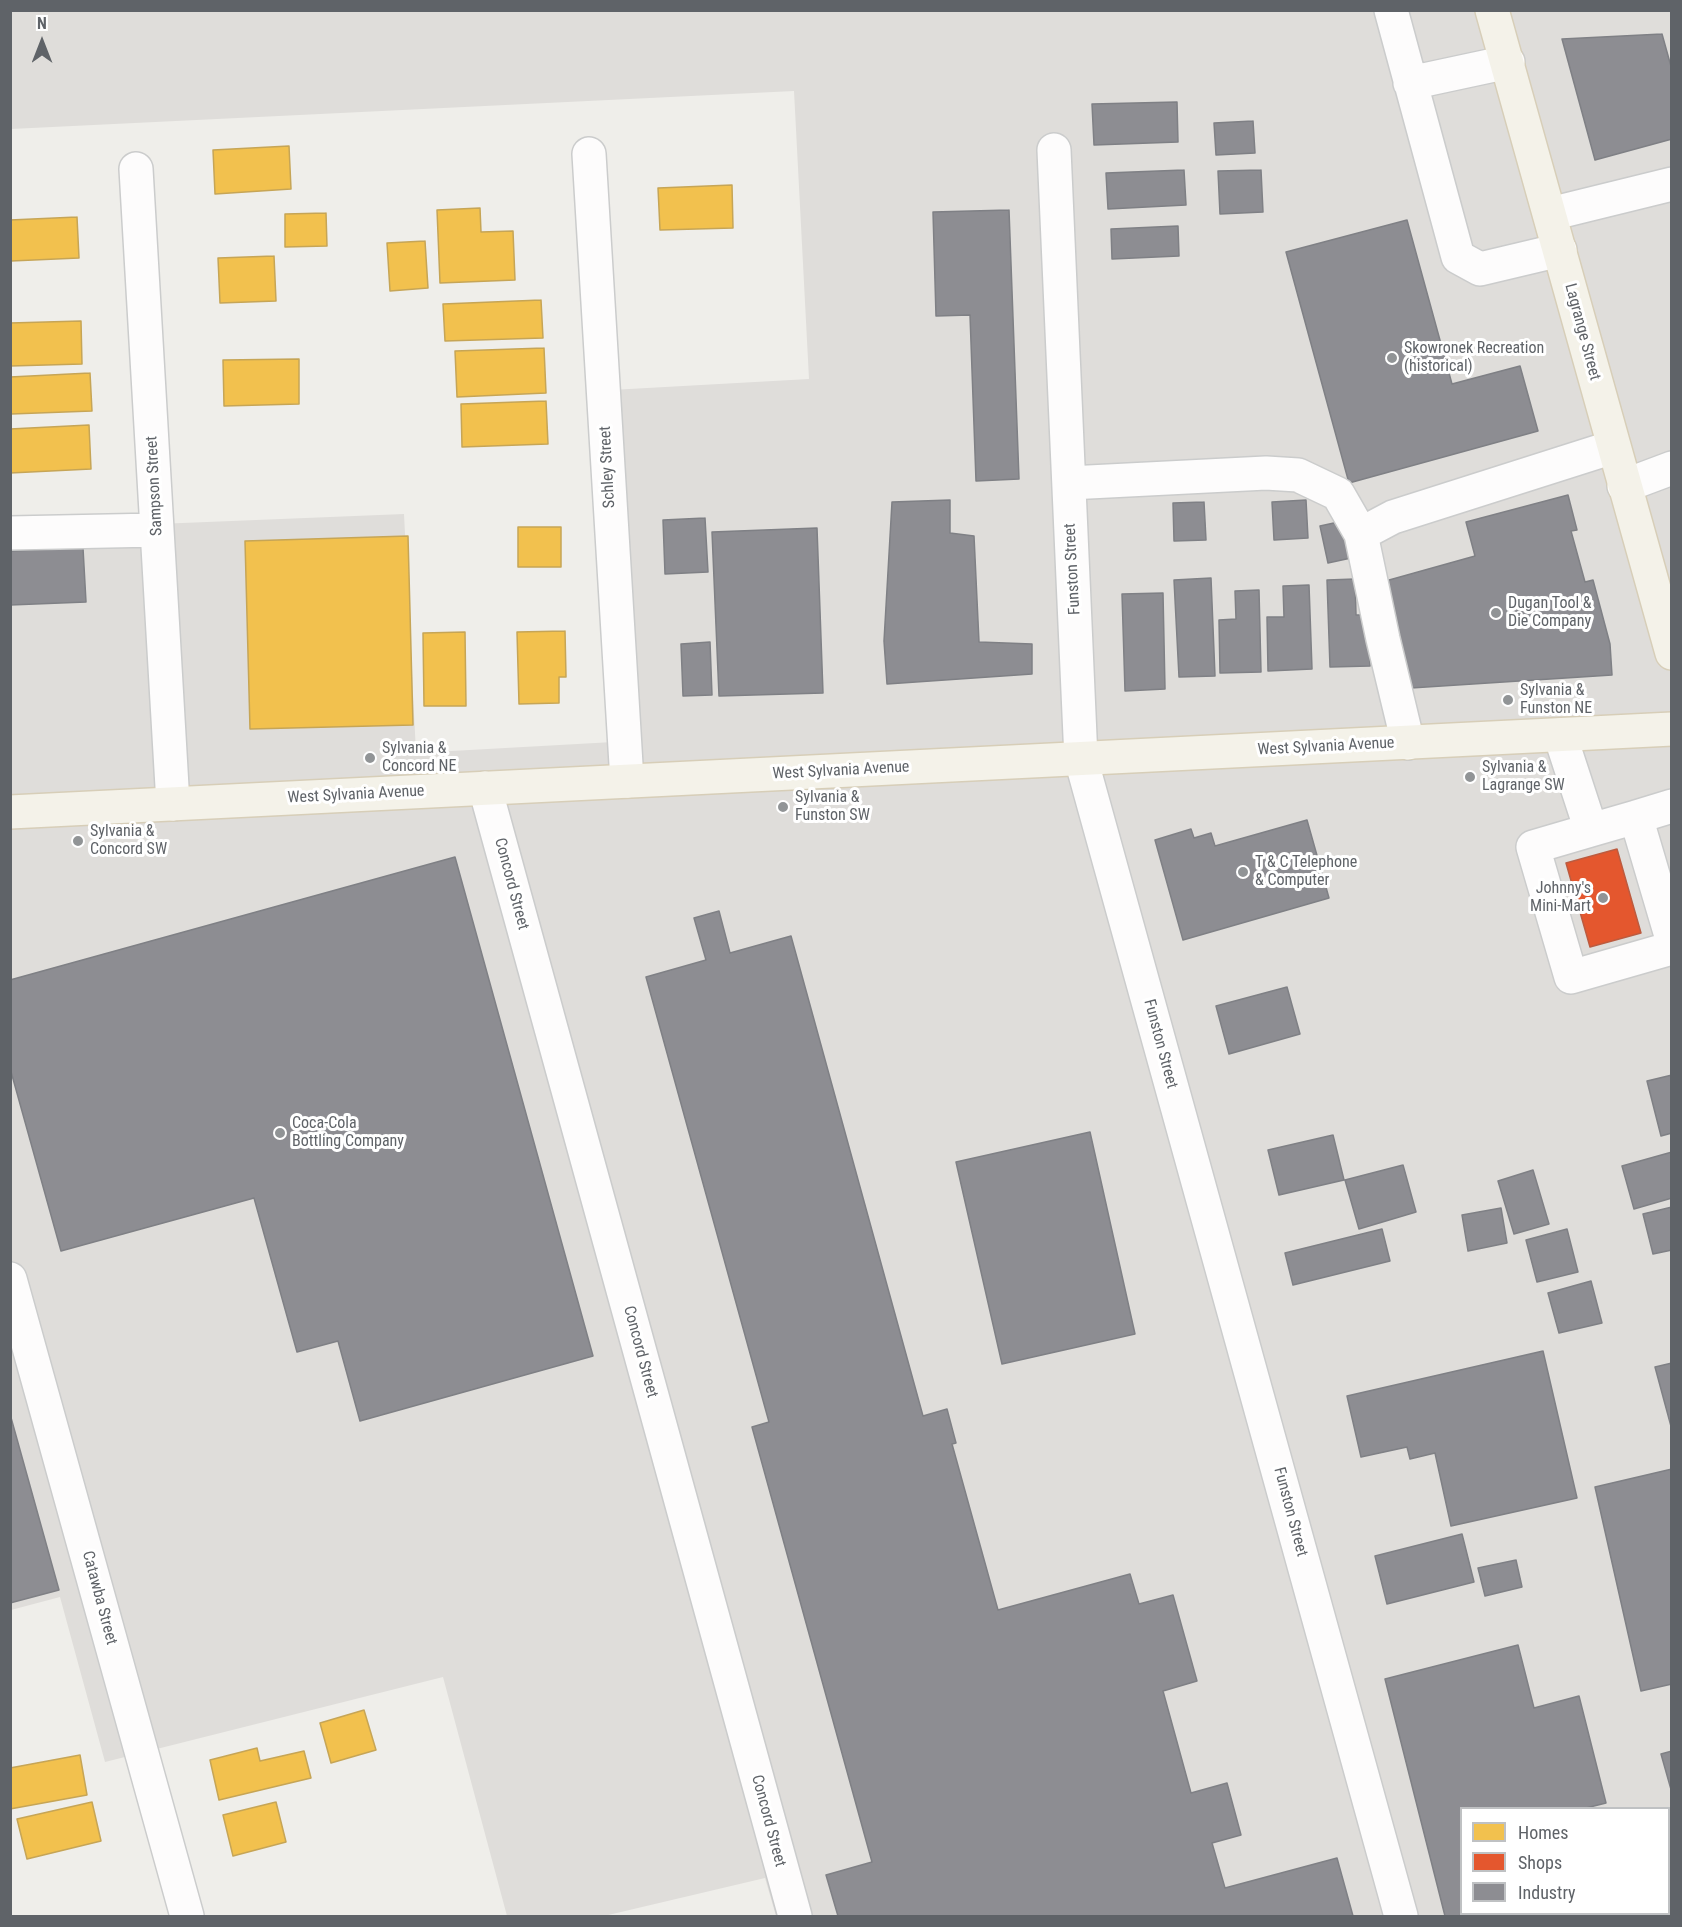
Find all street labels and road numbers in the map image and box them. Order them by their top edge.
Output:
street label: Lagrange Street [1560,281,1604,383]
street label: Schley Street [596,425,620,509]
street label: Sampson Street [143,435,167,537]
street label: Funston Street [1061,523,1085,615]
street label: West Sylvania Avenue [1257,734,1395,760]
street label: West Sylvania Avenue [772,758,910,784]
street label: West Sylvania Avenue [287,782,425,808]
street label: Concord Street [490,836,532,932]
street label: Funston Street [1139,997,1181,1091]
street label: Concord Street [619,1304,661,1400]
street label: Funston Street [1269,1465,1311,1559]
street label: Catawba Street [77,1549,121,1647]
street label: Concord Street [747,1773,789,1869]

